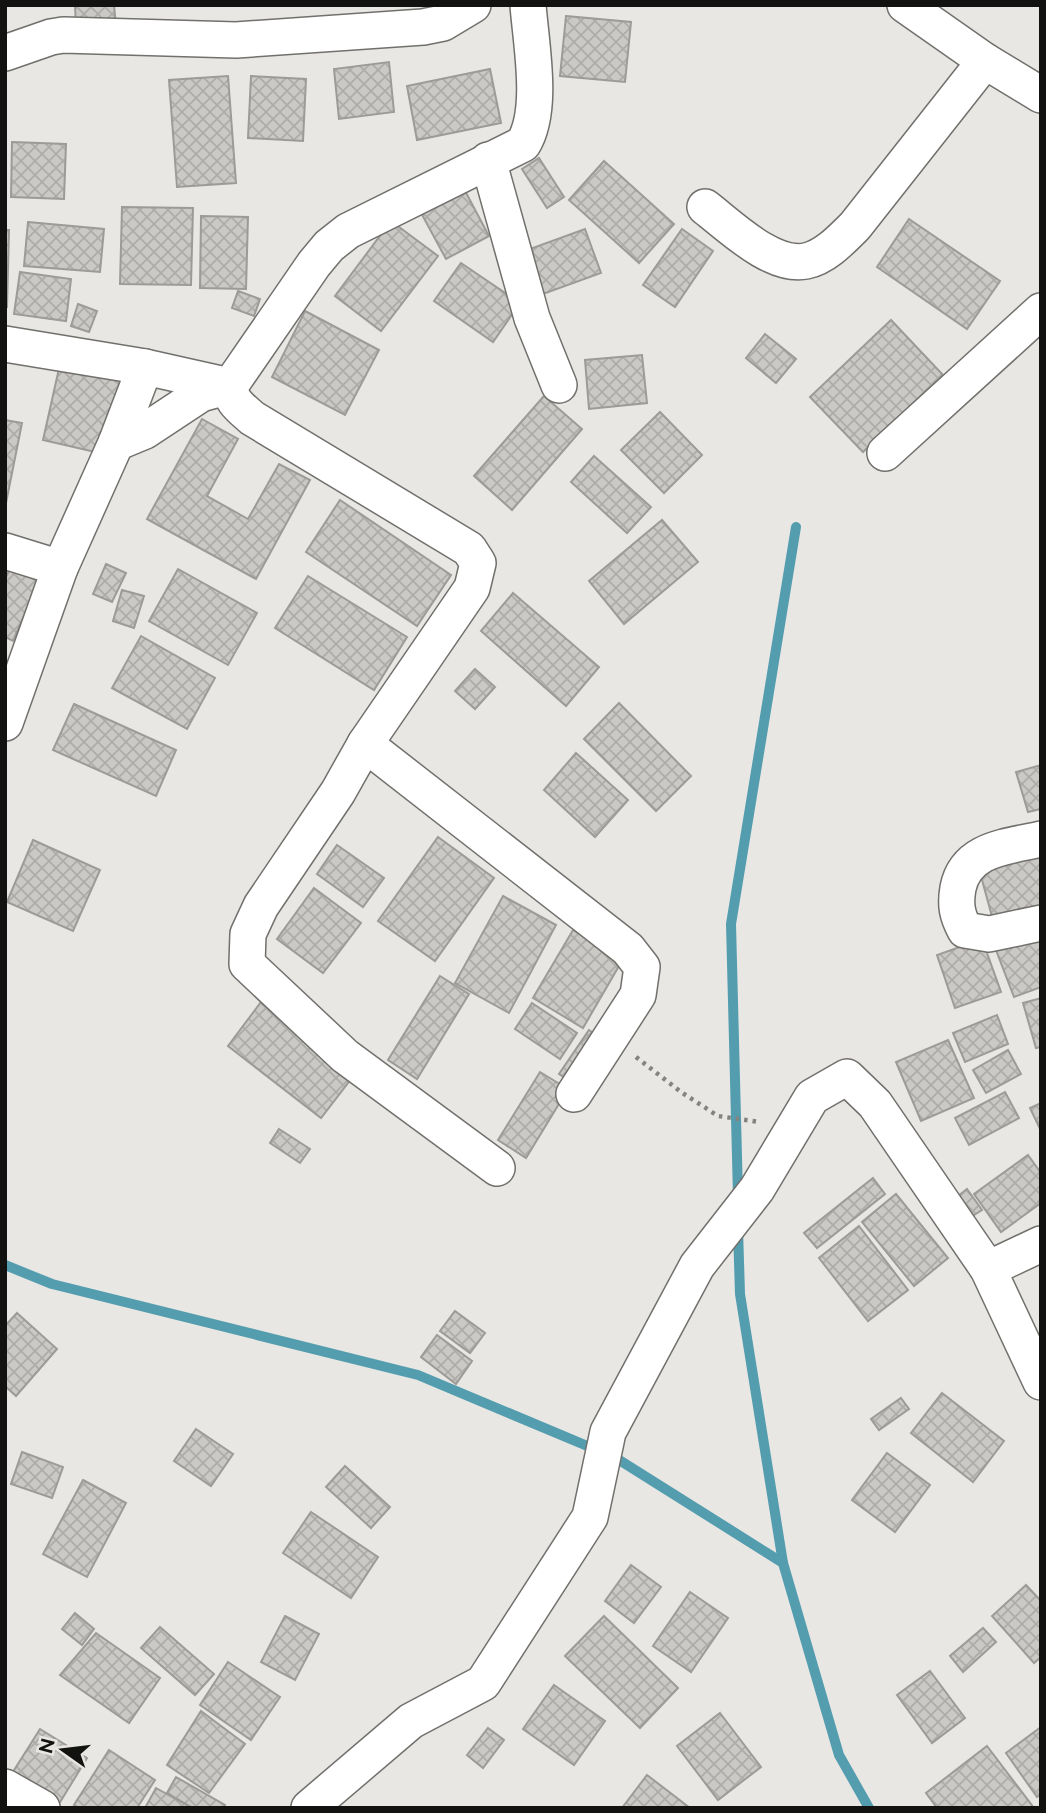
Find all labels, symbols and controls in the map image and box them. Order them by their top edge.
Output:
north arrow [28,1715,98,1785]
text: N [34,1736,59,1756]

